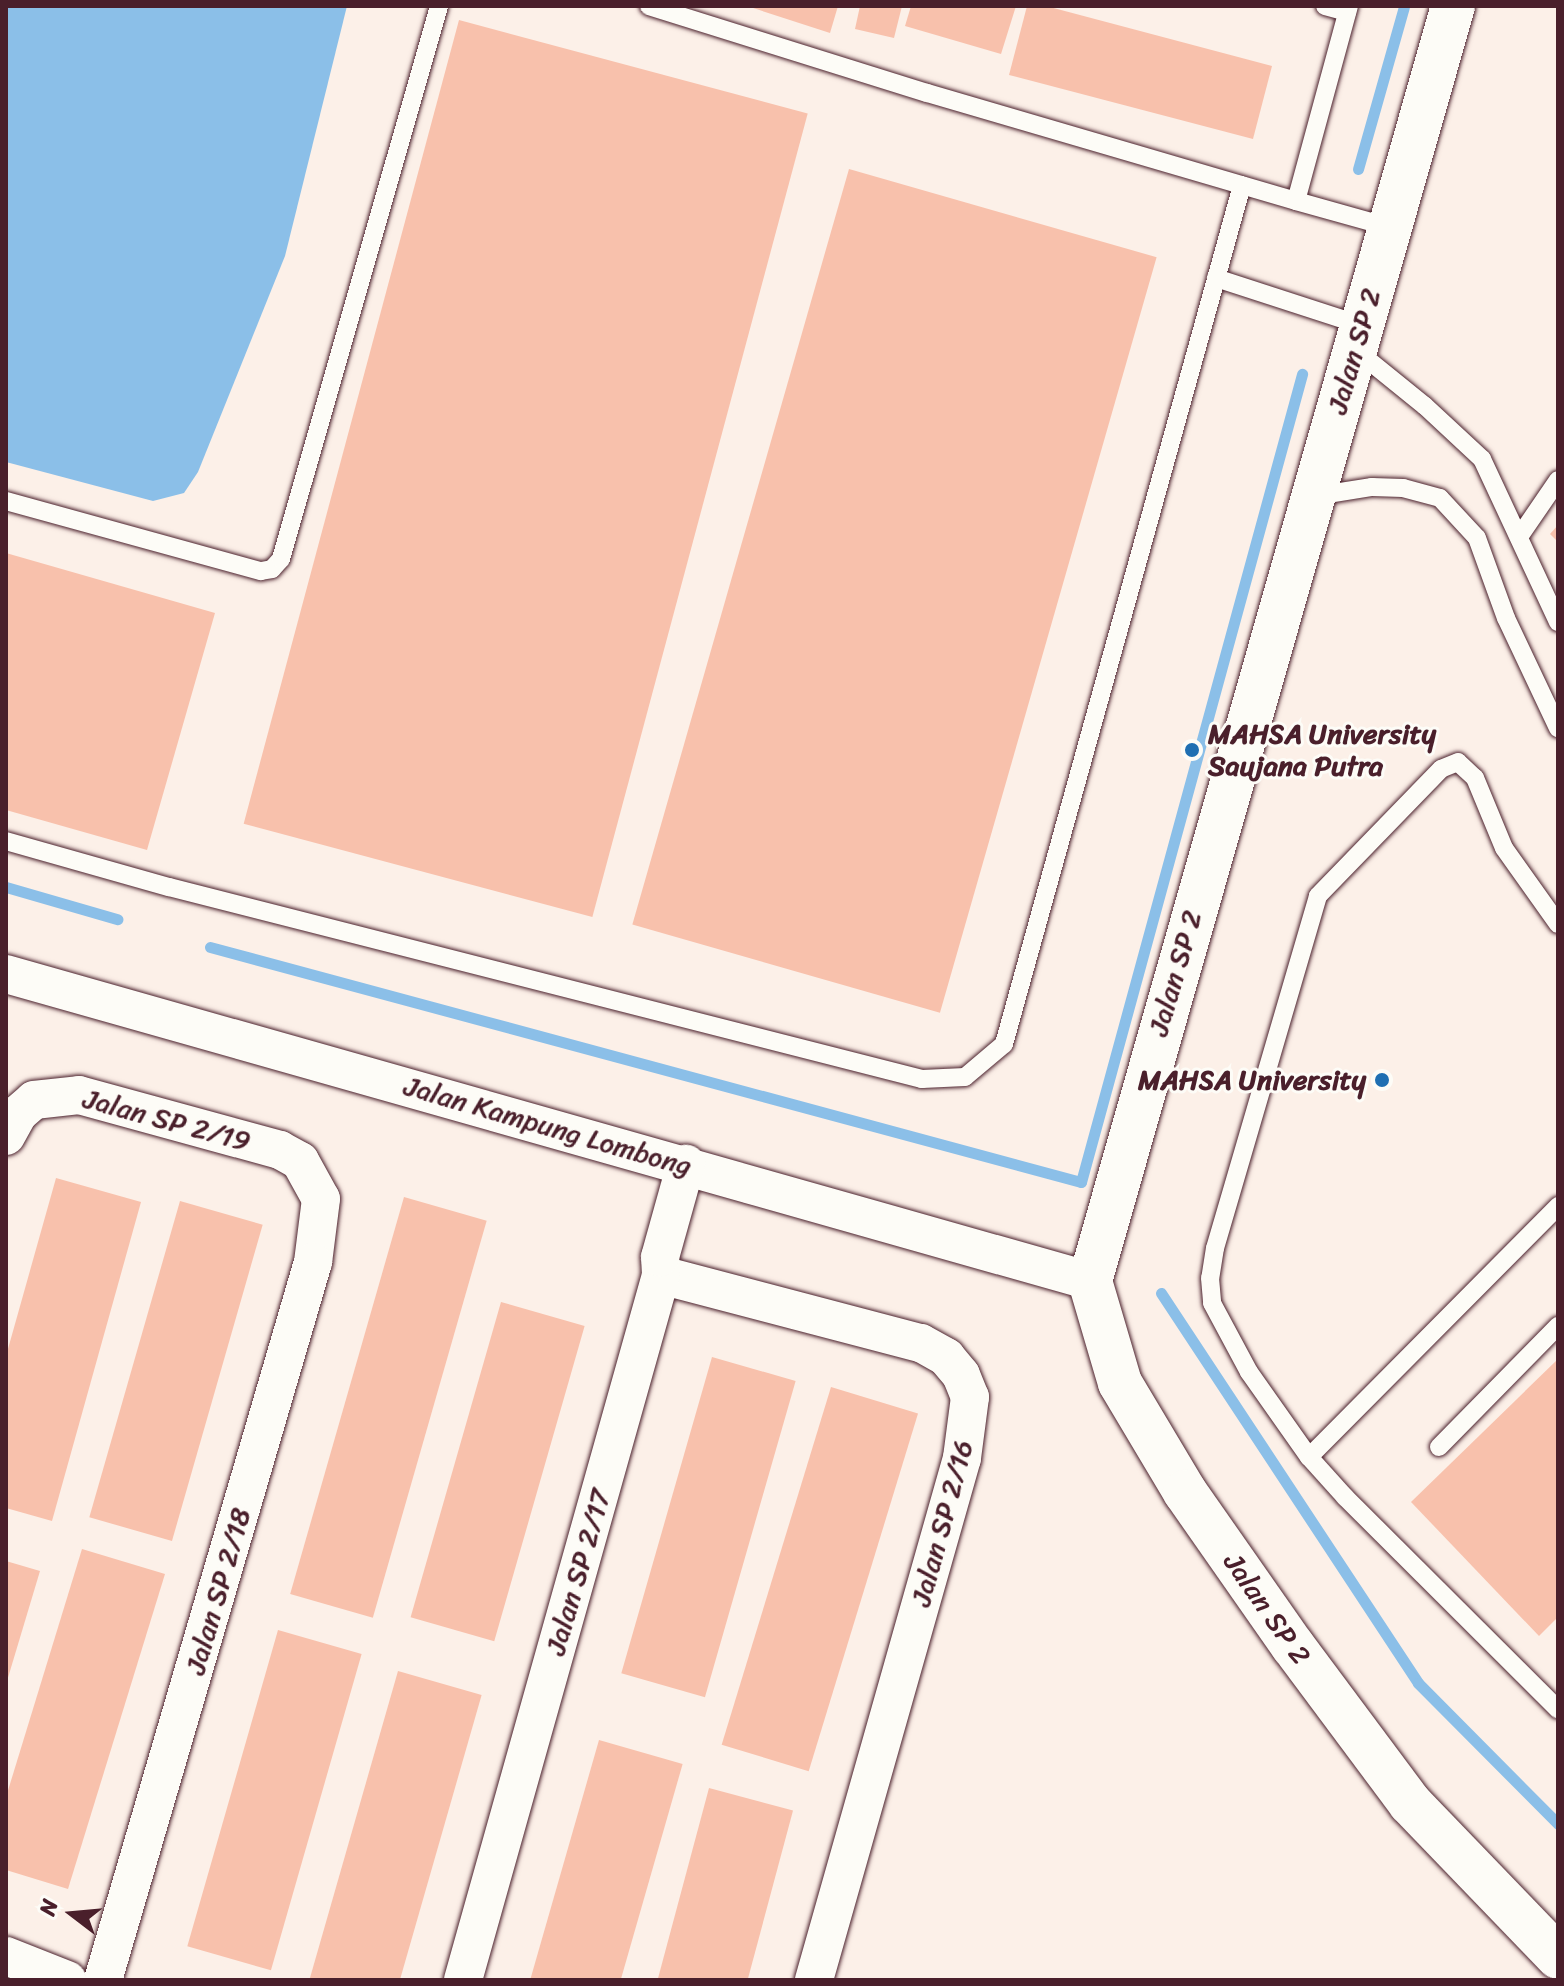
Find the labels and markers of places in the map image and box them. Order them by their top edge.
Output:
place label: MAHSA University Saujana Putra [1208,717,1437,783]
marker: MAHSA University Saujana Putra [1183,741,1201,759]
place label: MAHSA University [1137,1063,1366,1097]
marker: MAHSA University [1373,1071,1391,1089]

